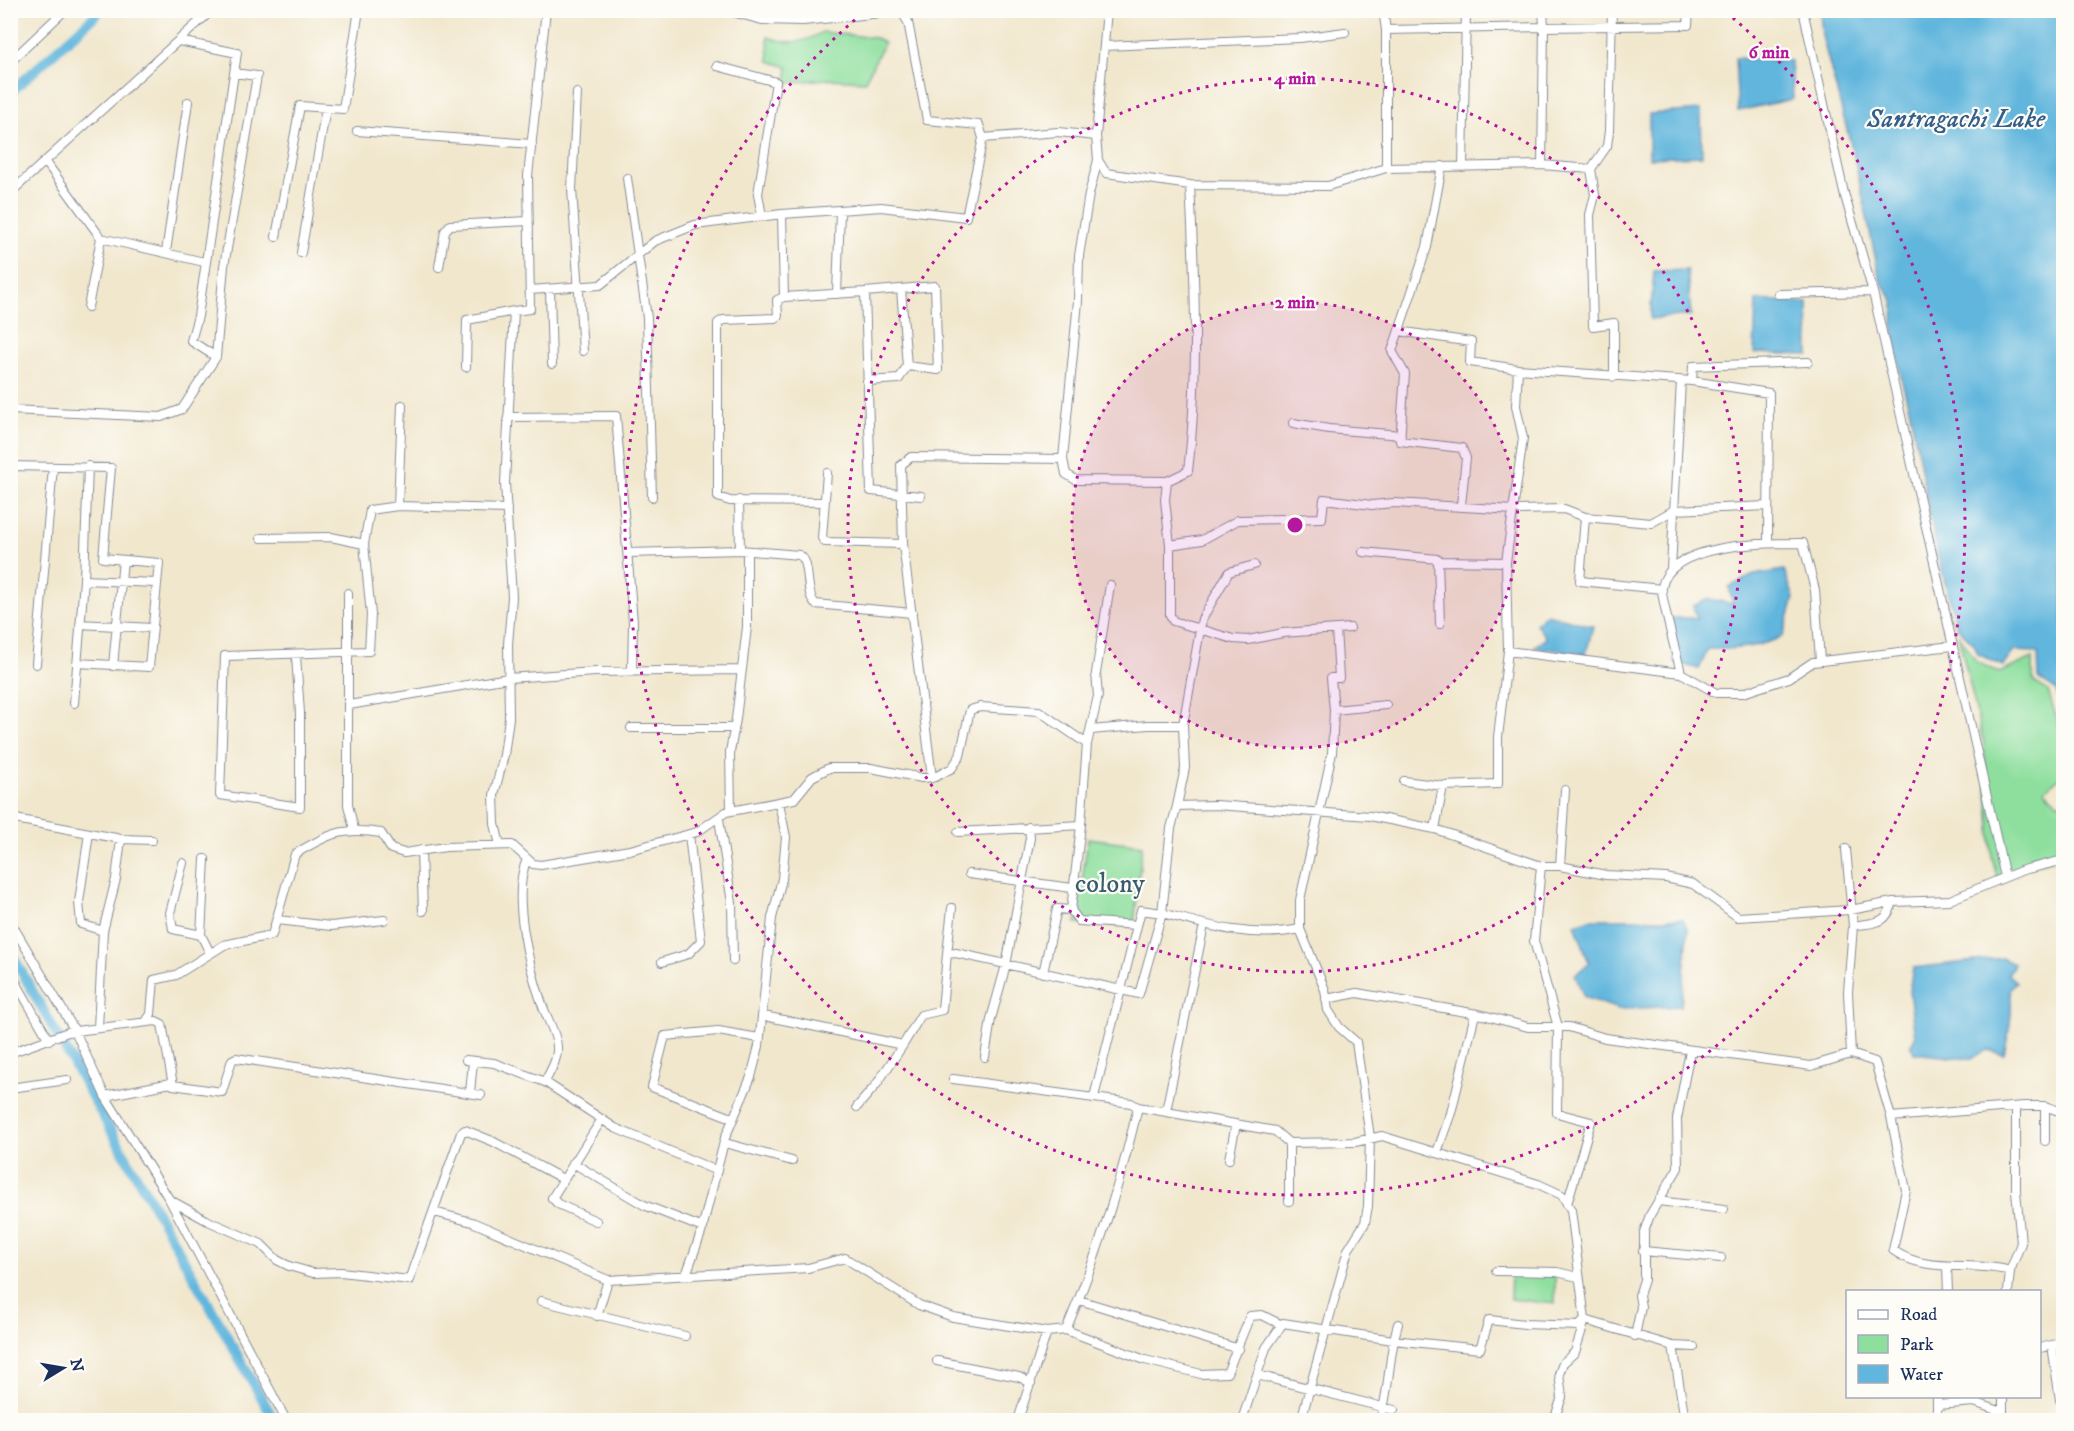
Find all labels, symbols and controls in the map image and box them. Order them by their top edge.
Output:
text: 6 min [1749,42,1790,64]
text: 4 min [1273,68,1316,90]
water label: Santragachi Lake [1866,102,2046,136]
text: 2 min [1275,292,1316,314]
centre of rings [1285,515,1305,535]
park label: colony [1075,868,1146,901]
legend [1846,1290,2041,1398]
text: Road [1900,1304,1937,1326]
text: Park [1900,1334,1934,1356]
north arrow [33,1338,93,1398]
text: N [66,1357,88,1374]
text: Water [1899,1364,1943,1386]

